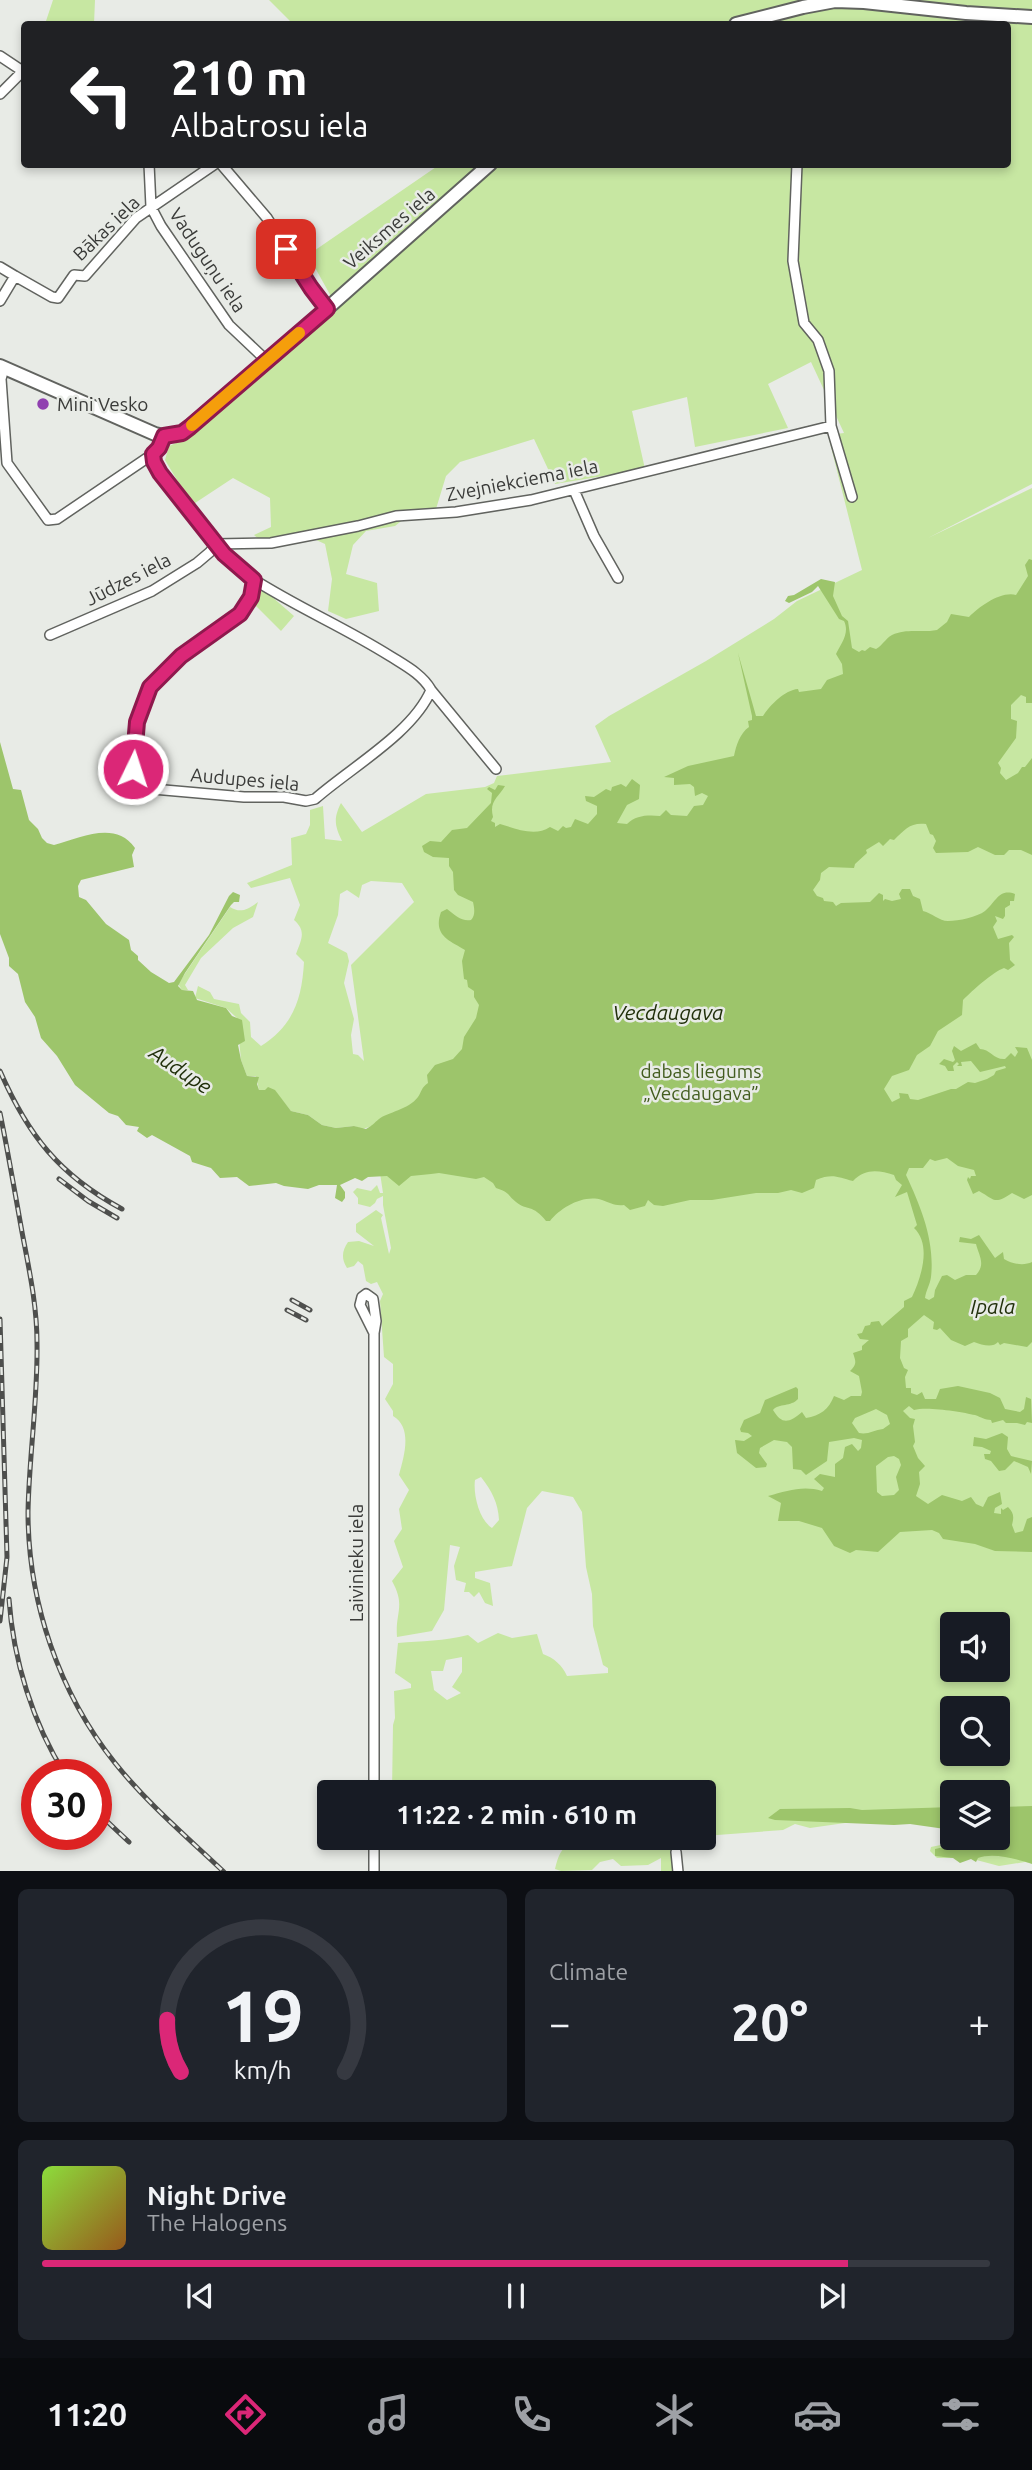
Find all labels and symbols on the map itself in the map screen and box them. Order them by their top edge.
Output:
street label: Veiksmes iela [339,182,439,274]
street label: Bākas iela [68,191,144,265]
street label: Vaduguņu iela [165,204,251,316]
pin [256,219,316,279]
place label: Mini Vesko [57,393,148,415]
marker: Mini Vesko [35,396,51,412]
street label: Zvejniekciema iela [444,454,600,506]
street label: Jūdzes iela [82,548,174,610]
position arrow [96,732,170,806]
street label: Audupes iela [190,763,300,795]
water label: Vecdaugava [613,1000,723,1024]
water label: Audupe [145,1039,217,1099]
park label: dabas liegums „Vecdaugava” [641,1060,761,1104]
water label: Ipala [971,1294,1015,1318]
street label: Laivinieku iela [345,1504,367,1622]
speed limit sign: 30 [21,1759,112,1850]

